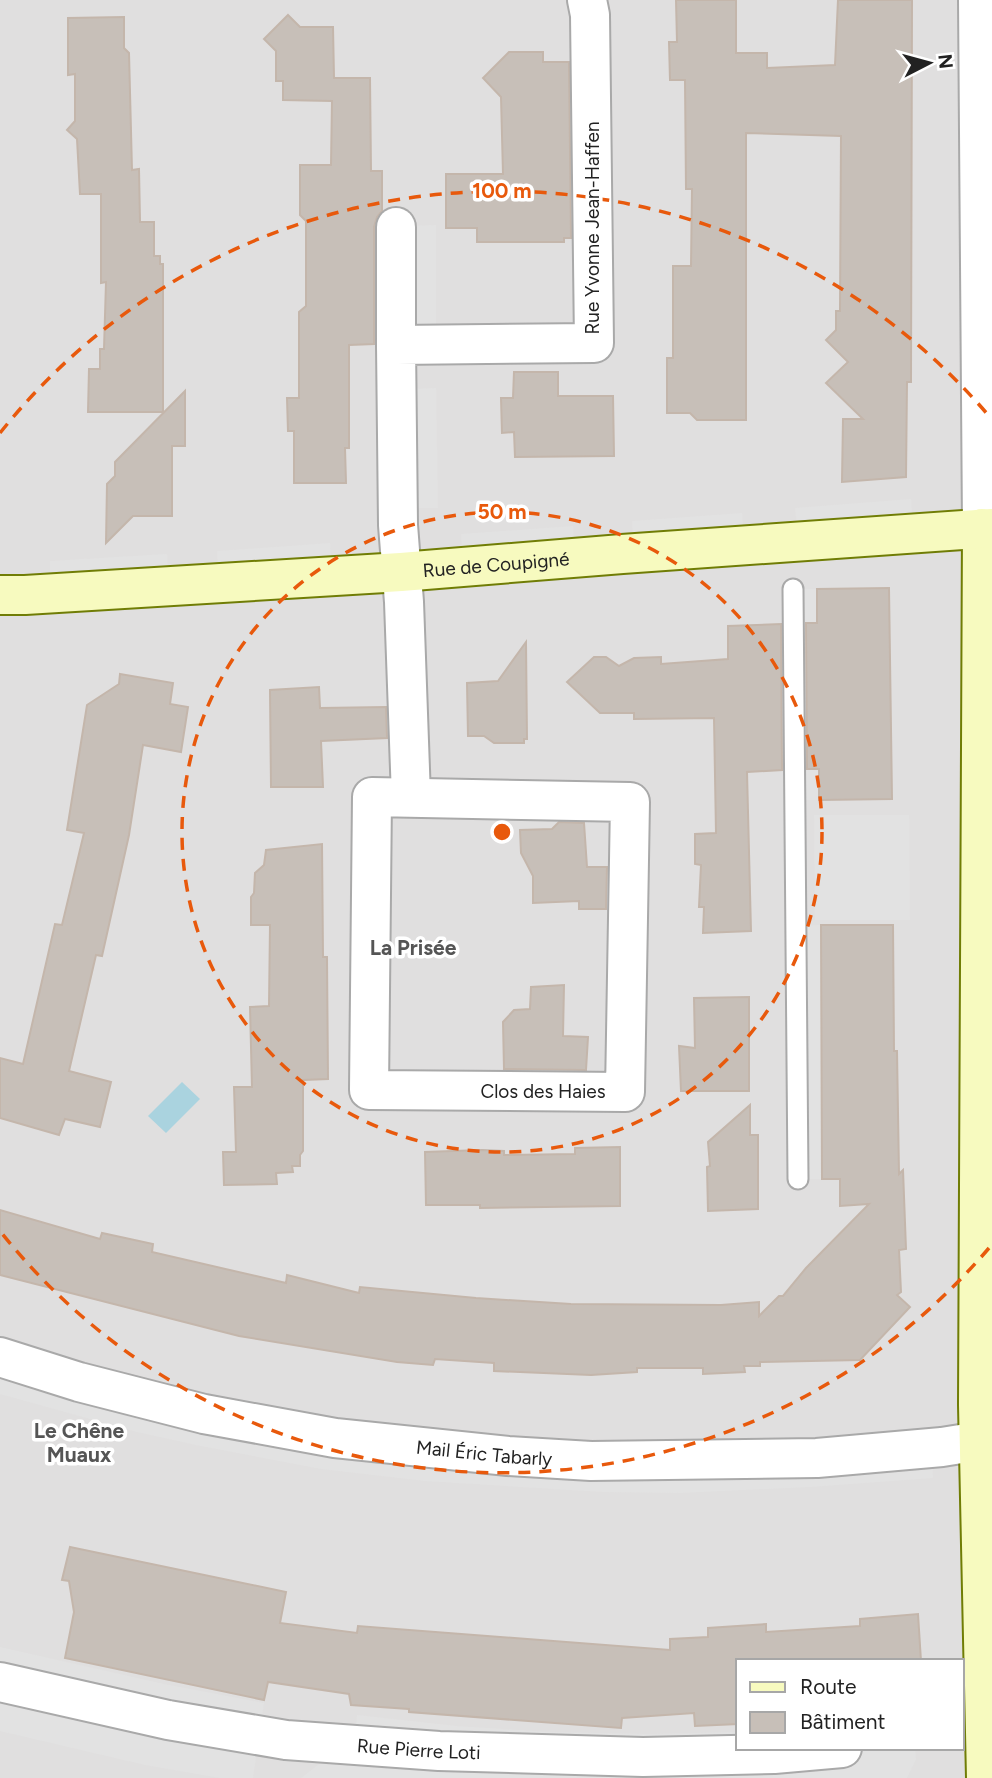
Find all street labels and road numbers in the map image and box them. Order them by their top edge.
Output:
street label: Rue Yvonne Jean-Haffen [581,121,604,335]
street label: Rue de Coupigné [422,547,570,582]
street label: Clos des Haies [480,1080,606,1103]
street label: Mail Éric Tabarly [415,1435,553,1470]
street label: Rue Pierre Loti [356,1734,481,1764]

